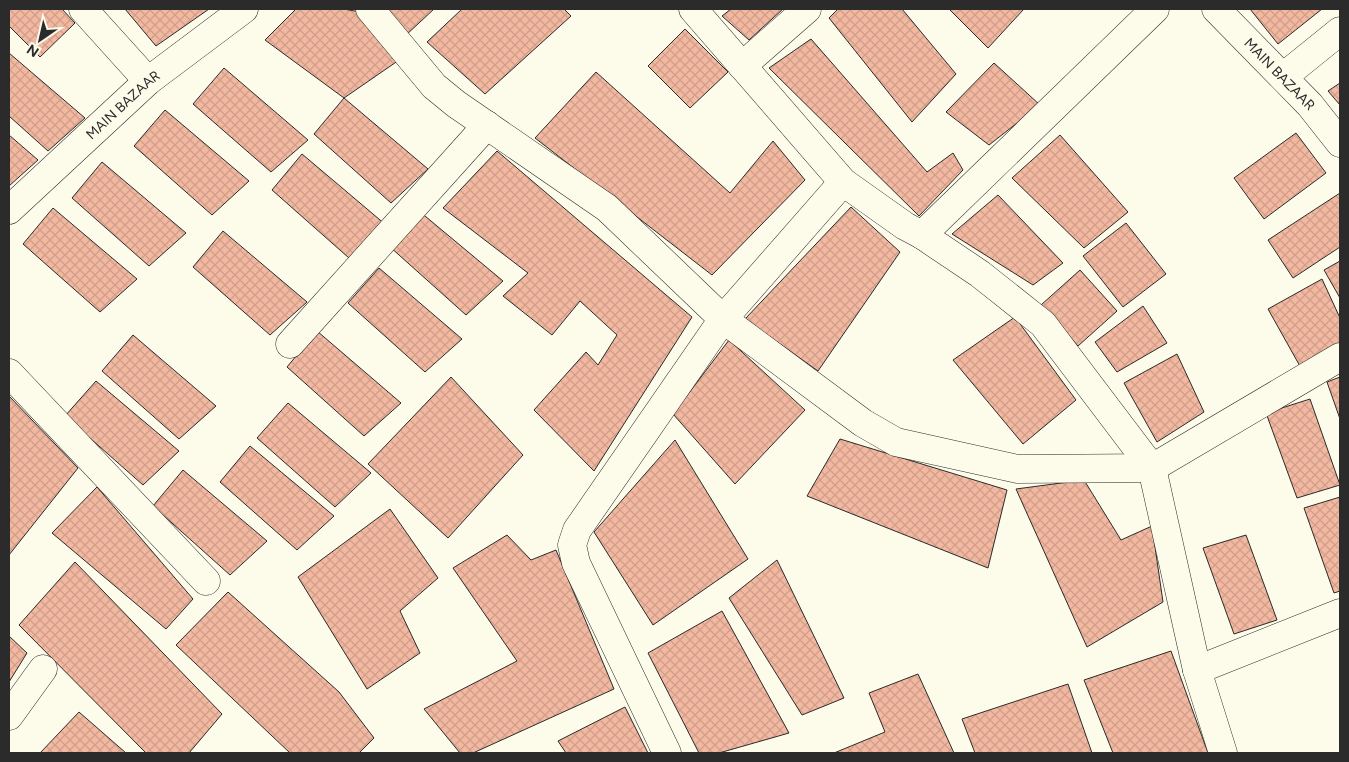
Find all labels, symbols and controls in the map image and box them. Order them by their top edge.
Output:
north arrow [15,15,65,65]
street label: MAIN BAZAAR [1240,35,1319,114]
text: N [24,40,42,60]
street label: MAIN BAZAAR [83,67,164,143]

